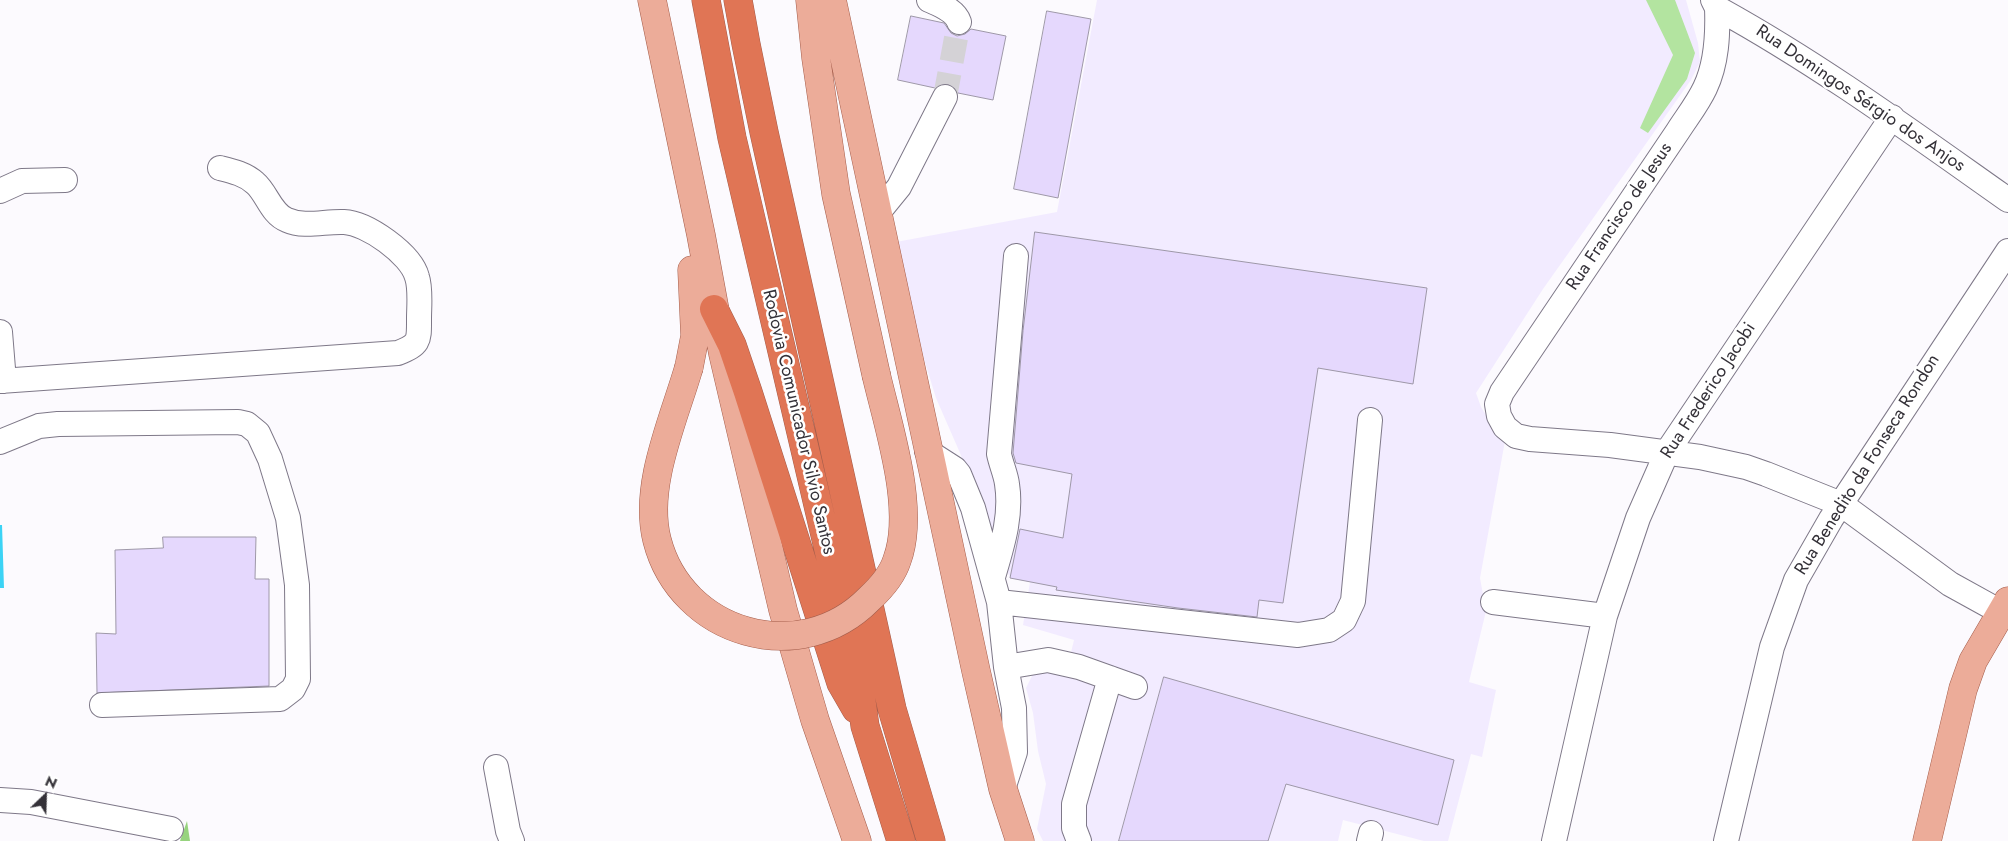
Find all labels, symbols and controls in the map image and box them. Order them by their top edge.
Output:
street label: Rua Domingos Sérgio dos Anjos [1751,21,1969,177]
street label: Rua Francisco de Jesus [1563,139,1677,295]
street label: Rodovia Comunicador Silvio Santos [757,288,839,556]
street label: Rua Frederico Jacobi [1657,319,1761,463]
street label: Rua Benedito da Fonseca Rondon [1791,351,1945,579]
north arrow [20,771,70,821]
text: N [42,771,60,794]

